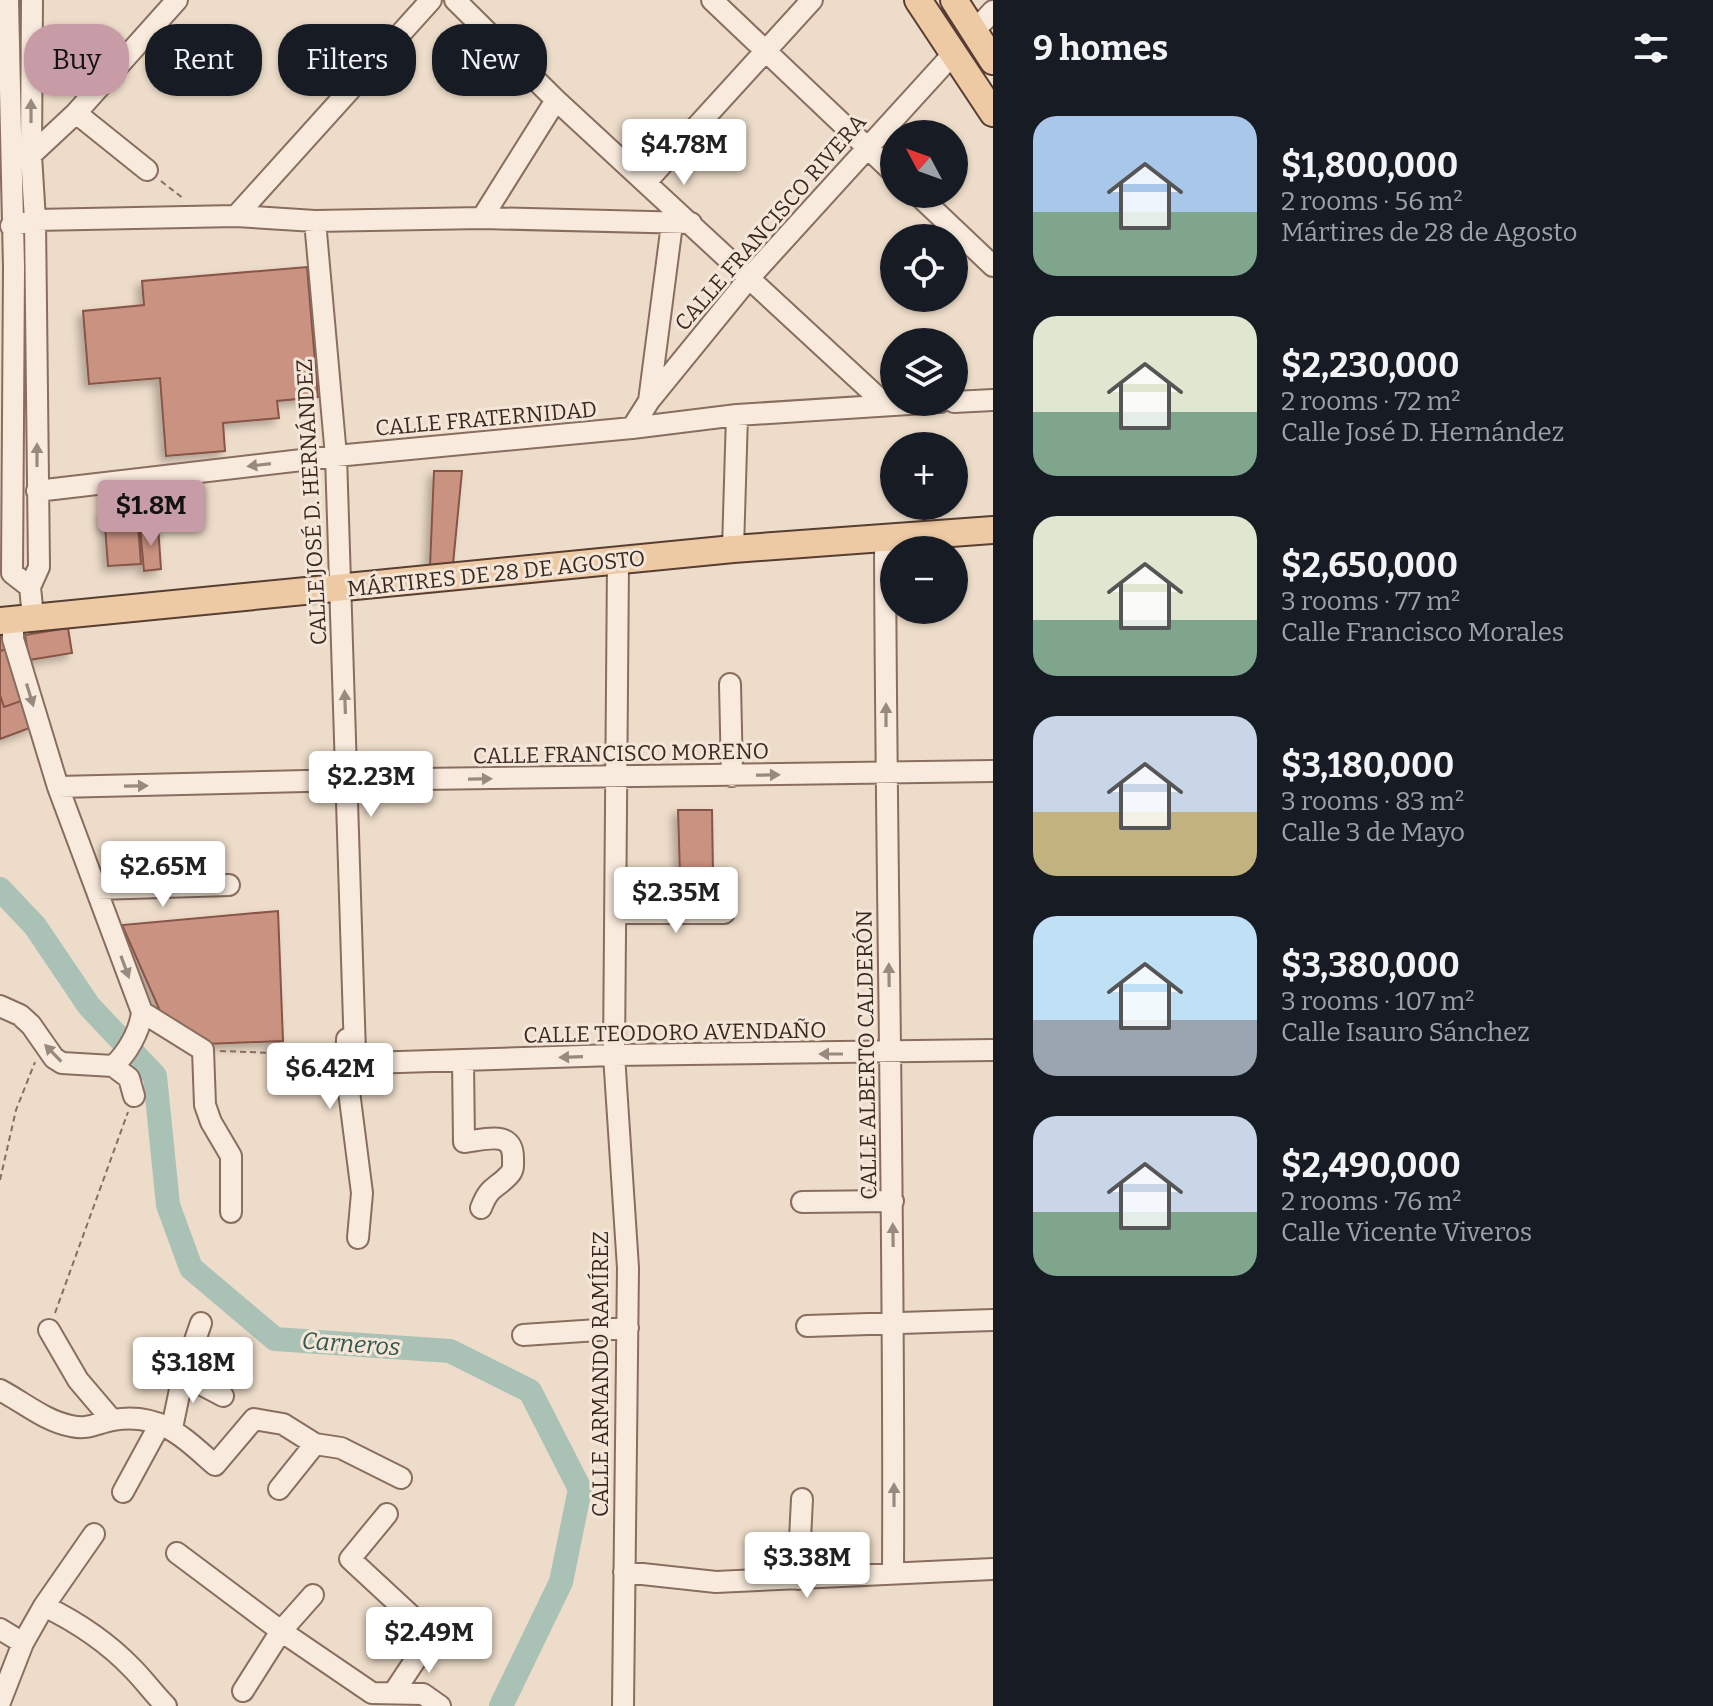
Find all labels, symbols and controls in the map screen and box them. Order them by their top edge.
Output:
chip: Buy [24,24,129,96]
chip: Rent [145,24,262,96]
chip: Filters [278,24,416,96]
chip: New [432,24,547,96]
icon: filters [1629,26,1673,70]
text: 9 homes [1033,28,1168,69]
one-way arrow [25,98,37,123]
street label: CALLE FRANCISCO RIVERA [669,108,872,336]
pin: $4.78M [619,119,749,187]
north arrow [880,120,968,208]
map controls [880,120,968,624]
text: $4.78M [640,129,728,160]
text: $1,800,000 [1281,145,1458,186]
icon: home [1097,148,1193,244]
text: 2 rooms · 56 m² [1281,186,1463,217]
text: Mártires de 28 de Agosto [1281,217,1577,248]
button: locate [880,224,968,312]
button: layers [880,328,968,416]
text: $2,230,000 [1281,345,1460,386]
icon: home [1097,348,1193,444]
street label: CALLE JOSÉ D. HERNÁNDEZ [291,358,332,646]
text: 2 rooms · 72 m² [1281,386,1461,417]
street label: CALLE FRATERNIDAD [374,395,598,442]
text: Calle José D. Hernández [1281,417,1564,448]
button: + [880,432,968,520]
one-way arrow [31,442,43,467]
one-way arrow [246,458,271,471]
pin: $1.8M [95,480,207,548]
text: $1.8M [116,490,186,521]
button: − [880,536,968,624]
street label: MÁRTIRES DE 28 DE AGOSTO [346,544,646,603]
text: $2,650,000 [1281,545,1458,586]
icon: home [1097,548,1193,644]
text: 3 rooms · 77 m² [1281,586,1460,617]
text: Calle Francisco Morales [1281,617,1564,648]
one-way arrow [24,683,37,707]
one-way arrow [338,689,351,714]
one-way arrow [880,702,892,727]
street label: CALLE FRANCISCO MORENO [473,737,769,770]
text: $3,180,000 [1281,745,1454,786]
icon: home [1097,748,1193,844]
pin: $2.23M [306,751,436,819]
text: $2.23M [327,761,415,792]
one-way arrow [756,768,781,781]
one-way arrow [468,773,493,785]
one-way arrow [124,779,149,792]
text: 3 rooms · 83 m² [1281,786,1464,817]
text: Calle 3 de Mayo [1281,817,1465,848]
pin: $2.65M [98,841,228,909]
text: $2.65M [119,851,207,882]
pin: $2.35M [611,867,741,935]
text: $2.35M [632,877,720,908]
street label: CALLE ALBERTO CALDERÓN [850,910,883,1200]
text: $3,380,000 [1281,945,1460,986]
icon: home [1097,948,1193,1044]
one-way arrow [119,955,132,979]
one-way arrow [883,962,895,987]
text: 3 rooms · 107 m² [1281,986,1474,1017]
street label: CALLE TEODORO AVENDAÑO [523,1016,827,1049]
text: Calle Isauro Sánchez [1281,1017,1530,1048]
pin: $6.42M [265,1043,395,1111]
one-way arrow [45,1044,63,1063]
one-way arrow [818,1048,843,1060]
one-way arrow [558,1050,583,1063]
text: $6.42M [285,1053,375,1084]
text: $2,490,000 [1281,1145,1461,1186]
icon: home [1097,1148,1193,1244]
text: 2 rooms · 76 m² [1281,1186,1461,1217]
text: Calle Vicente Viveros [1281,1217,1532,1248]
one-way arrow [887,1222,899,1247]
street label: CALLE ARMANDO RAMÍREZ [587,1231,614,1517]
water label: Carneros [301,1327,401,1361]
pin: $3.18M [128,1337,258,1405]
text: $3.18M [151,1347,235,1378]
one-way arrow [888,1482,900,1507]
pin: $3.38M [742,1532,872,1600]
text: $3.38M [763,1542,851,1573]
pin: $2.49M [364,1607,494,1675]
text: $2.49M [384,1617,474,1648]

